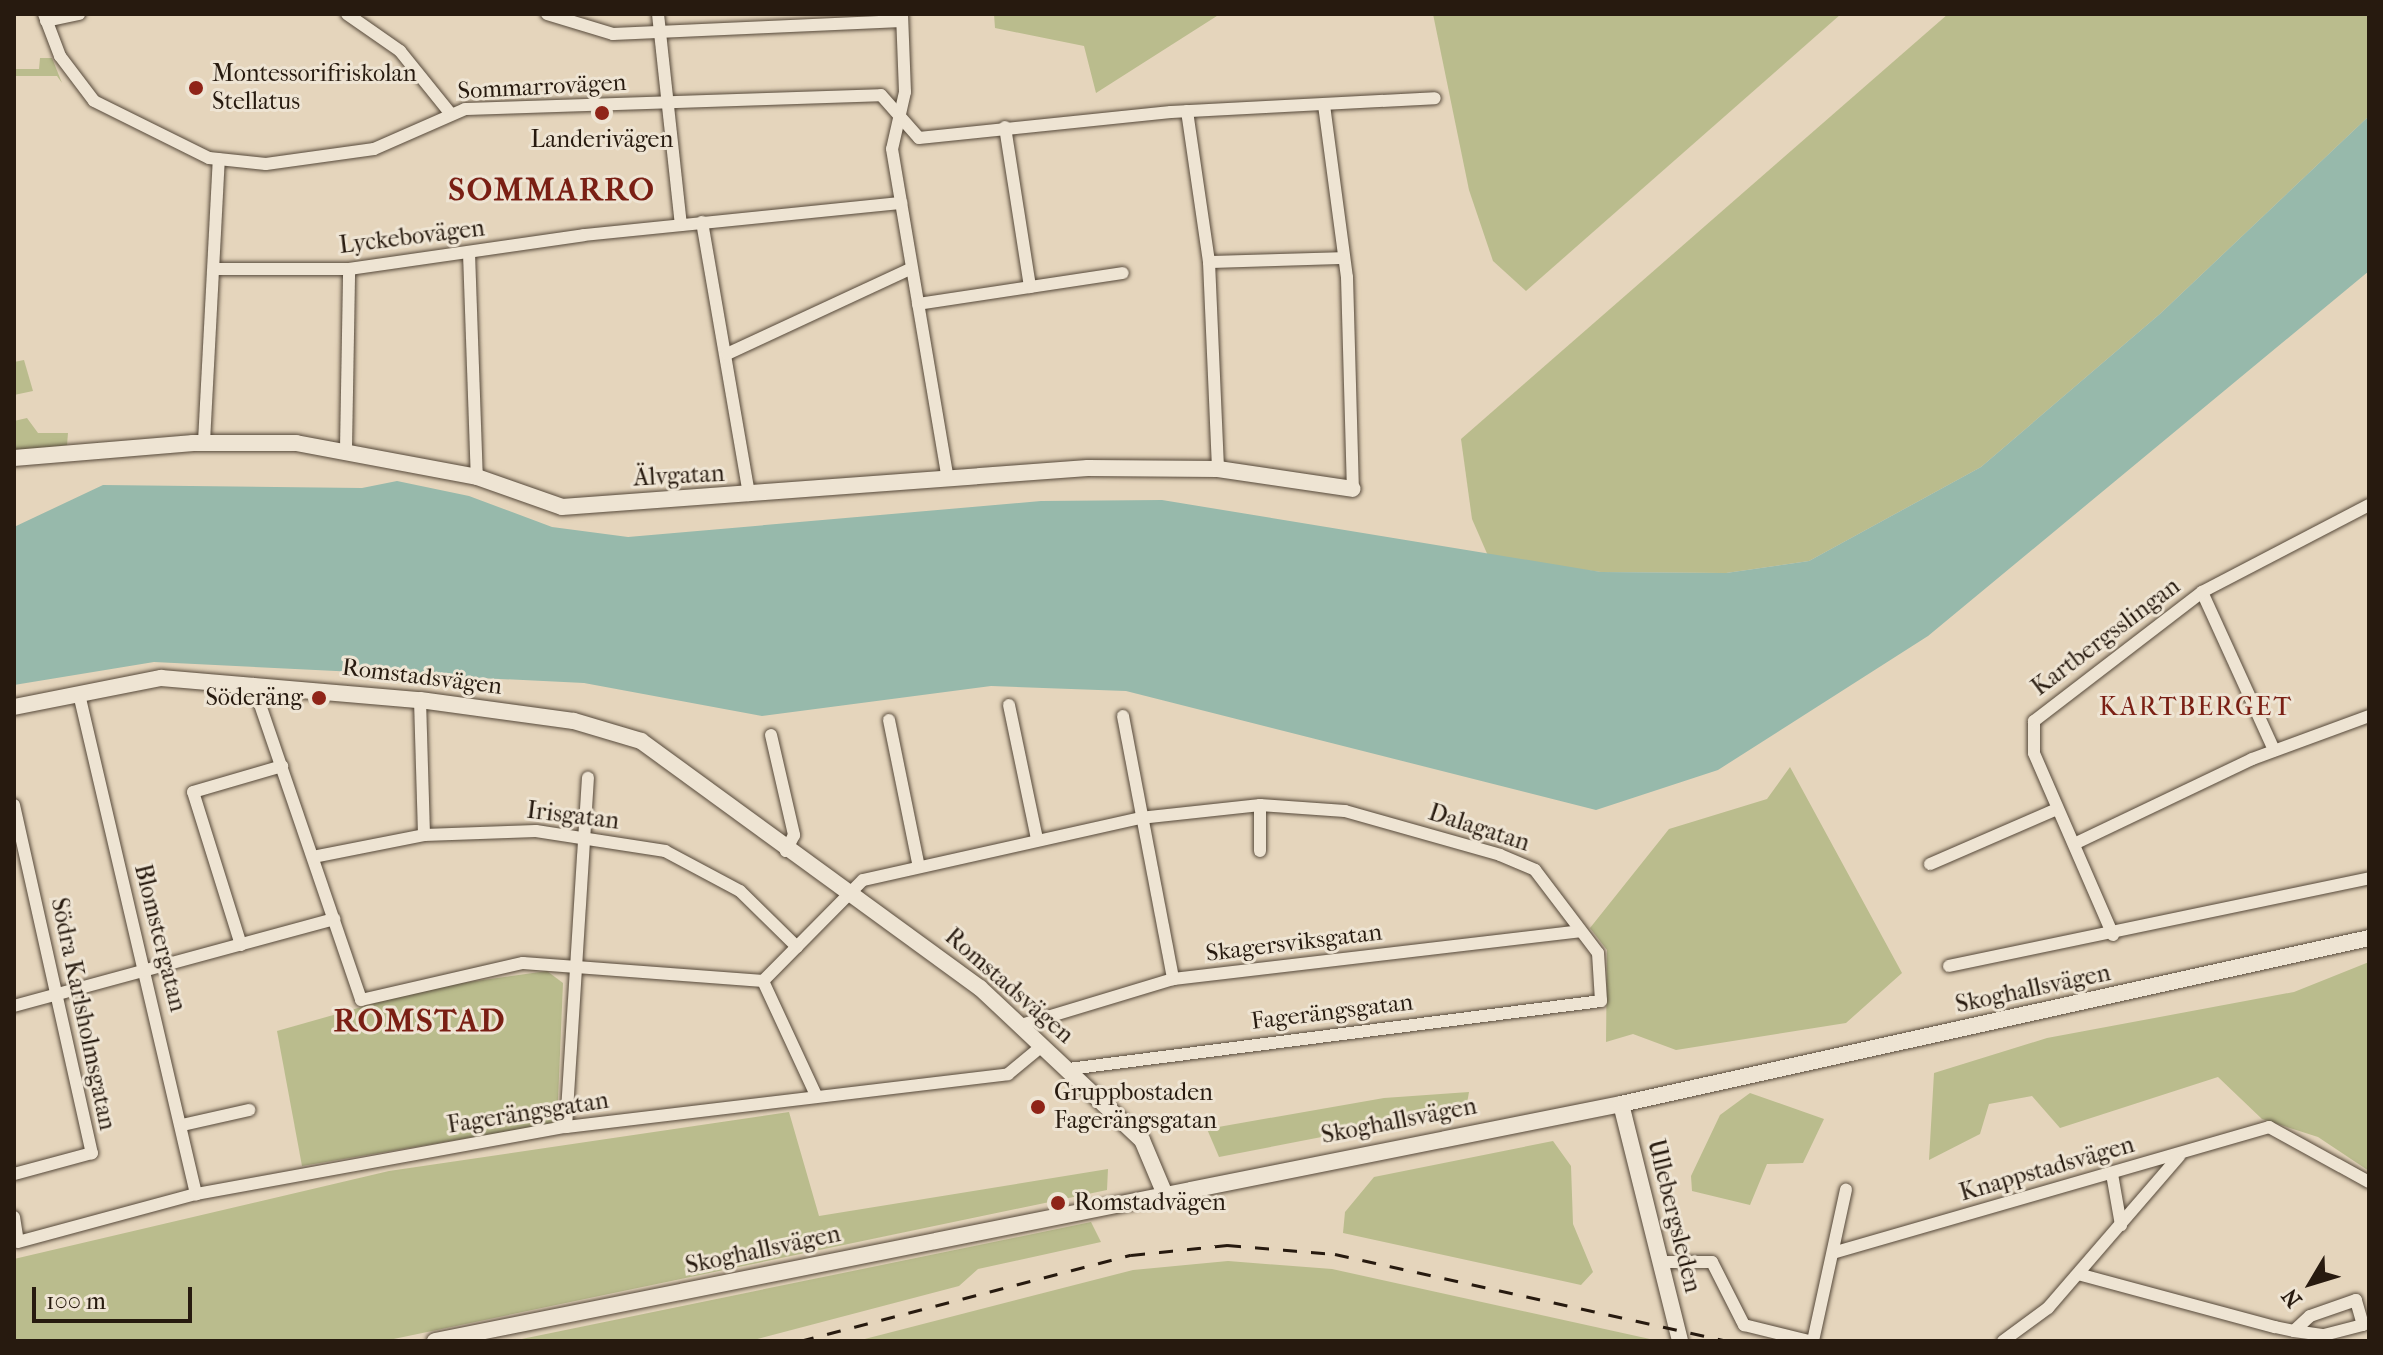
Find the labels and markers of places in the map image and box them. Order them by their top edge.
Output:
place label: Montessorifriskolan Stellatus [212,60,417,116]
marker: Montessorifriskolan Stellatus [187,79,205,97]
marker: Landerivägen [593,104,611,122]
place label: Landerivägen [531,126,673,154]
place label: Söderäng [205,684,303,712]
marker: Söderäng [310,689,328,707]
place label: Gruppbostaden Fagerängsgatan [1054,1079,1217,1135]
marker: Gruppbostaden Fagerängsgatan [1029,1098,1047,1116]
place label: Romstadvägen [1074,1189,1226,1217]
marker: Romstadvägen [1049,1194,1067,1212]

